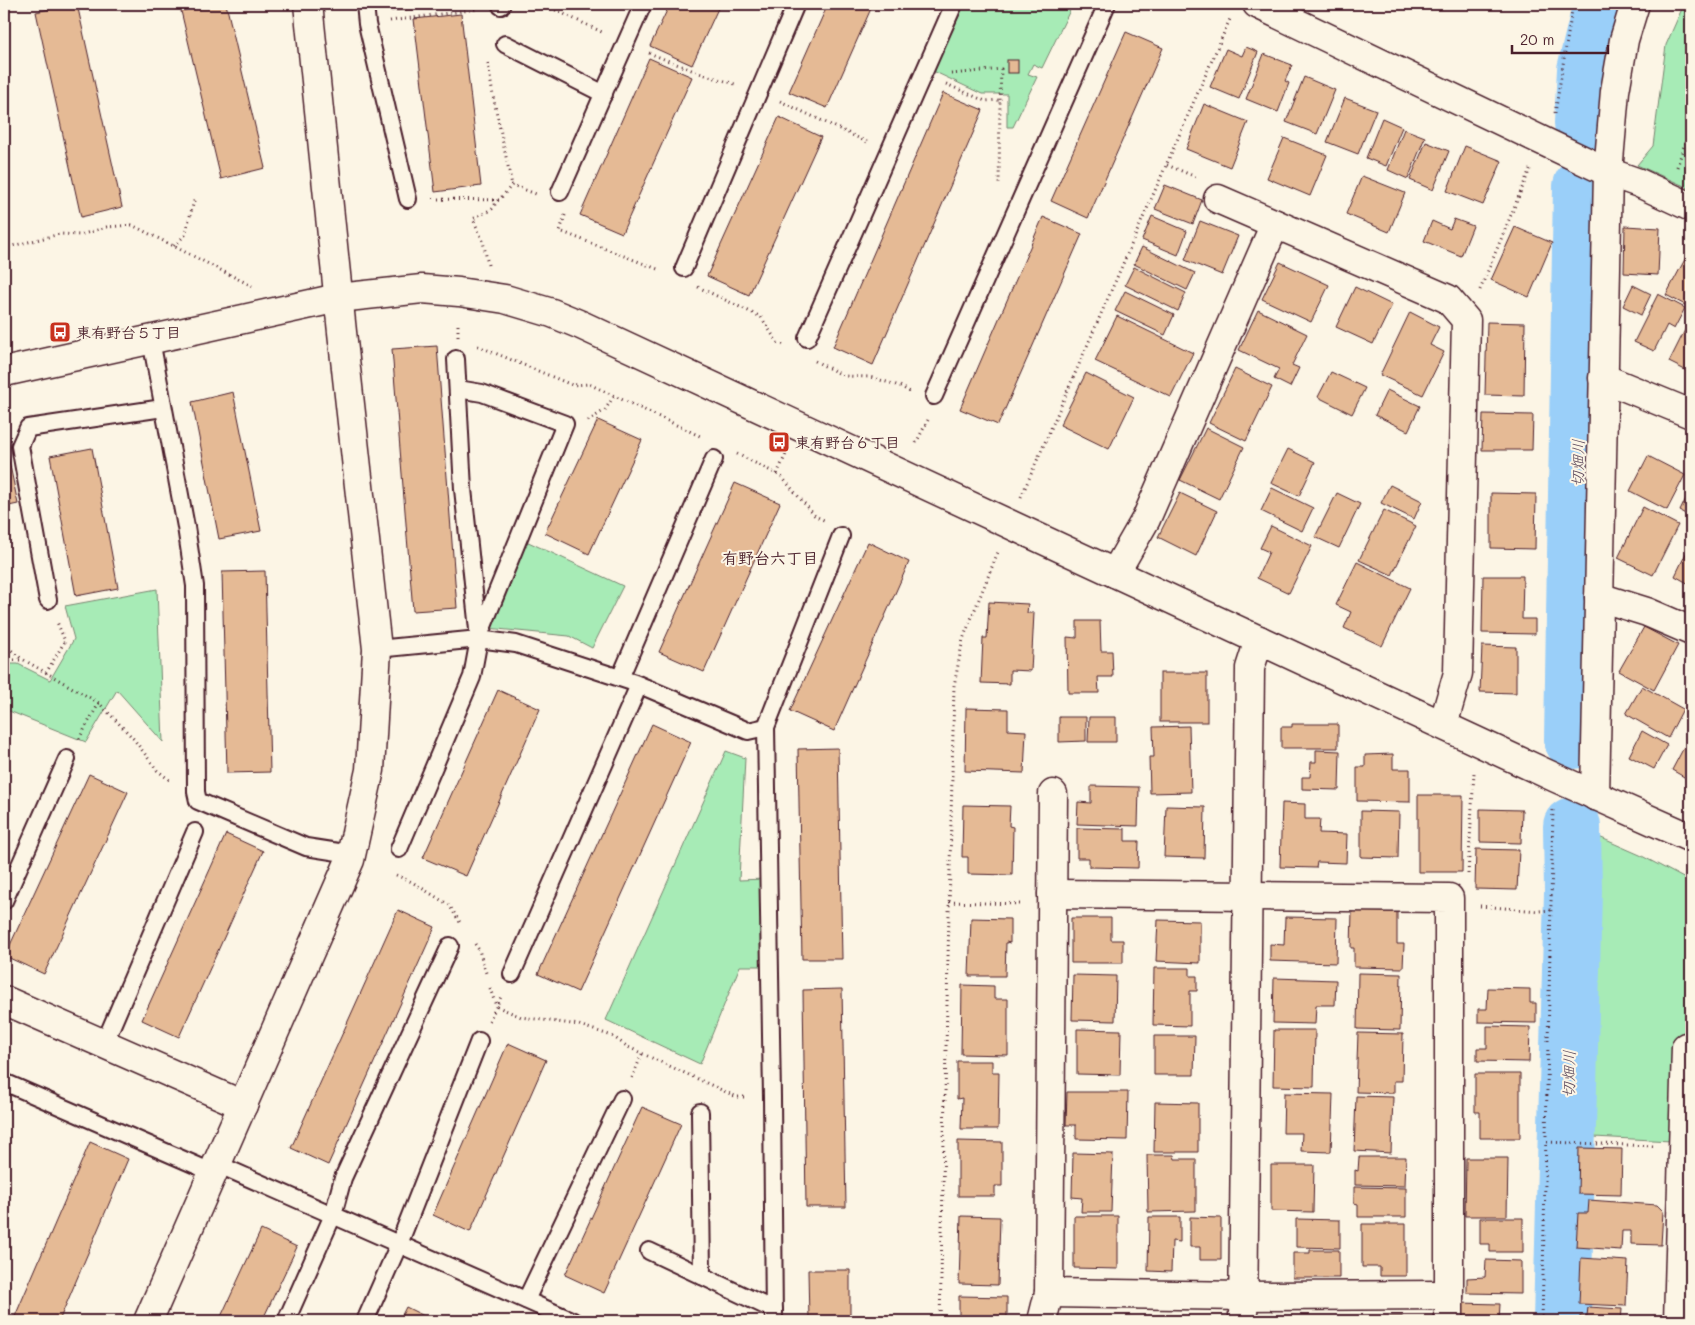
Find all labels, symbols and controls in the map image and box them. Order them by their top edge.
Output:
scale bar [1512,22,1609,54]
text: 20 m [1520,29,1554,49]
bus stop icon: 東有野台５丁目 [48,320,72,344]
place label: 東有野台５丁目 [76,322,181,342]
bus stop icon: 東有野台６丁目 [767,430,791,454]
place label: 東有野台６丁目 [795,432,900,452]
water label: 切畑川 [1566,439,1588,487]
district label: 有野台六丁目 [722,547,818,568]
water label: 切畑川 [1557,1050,1579,1098]

